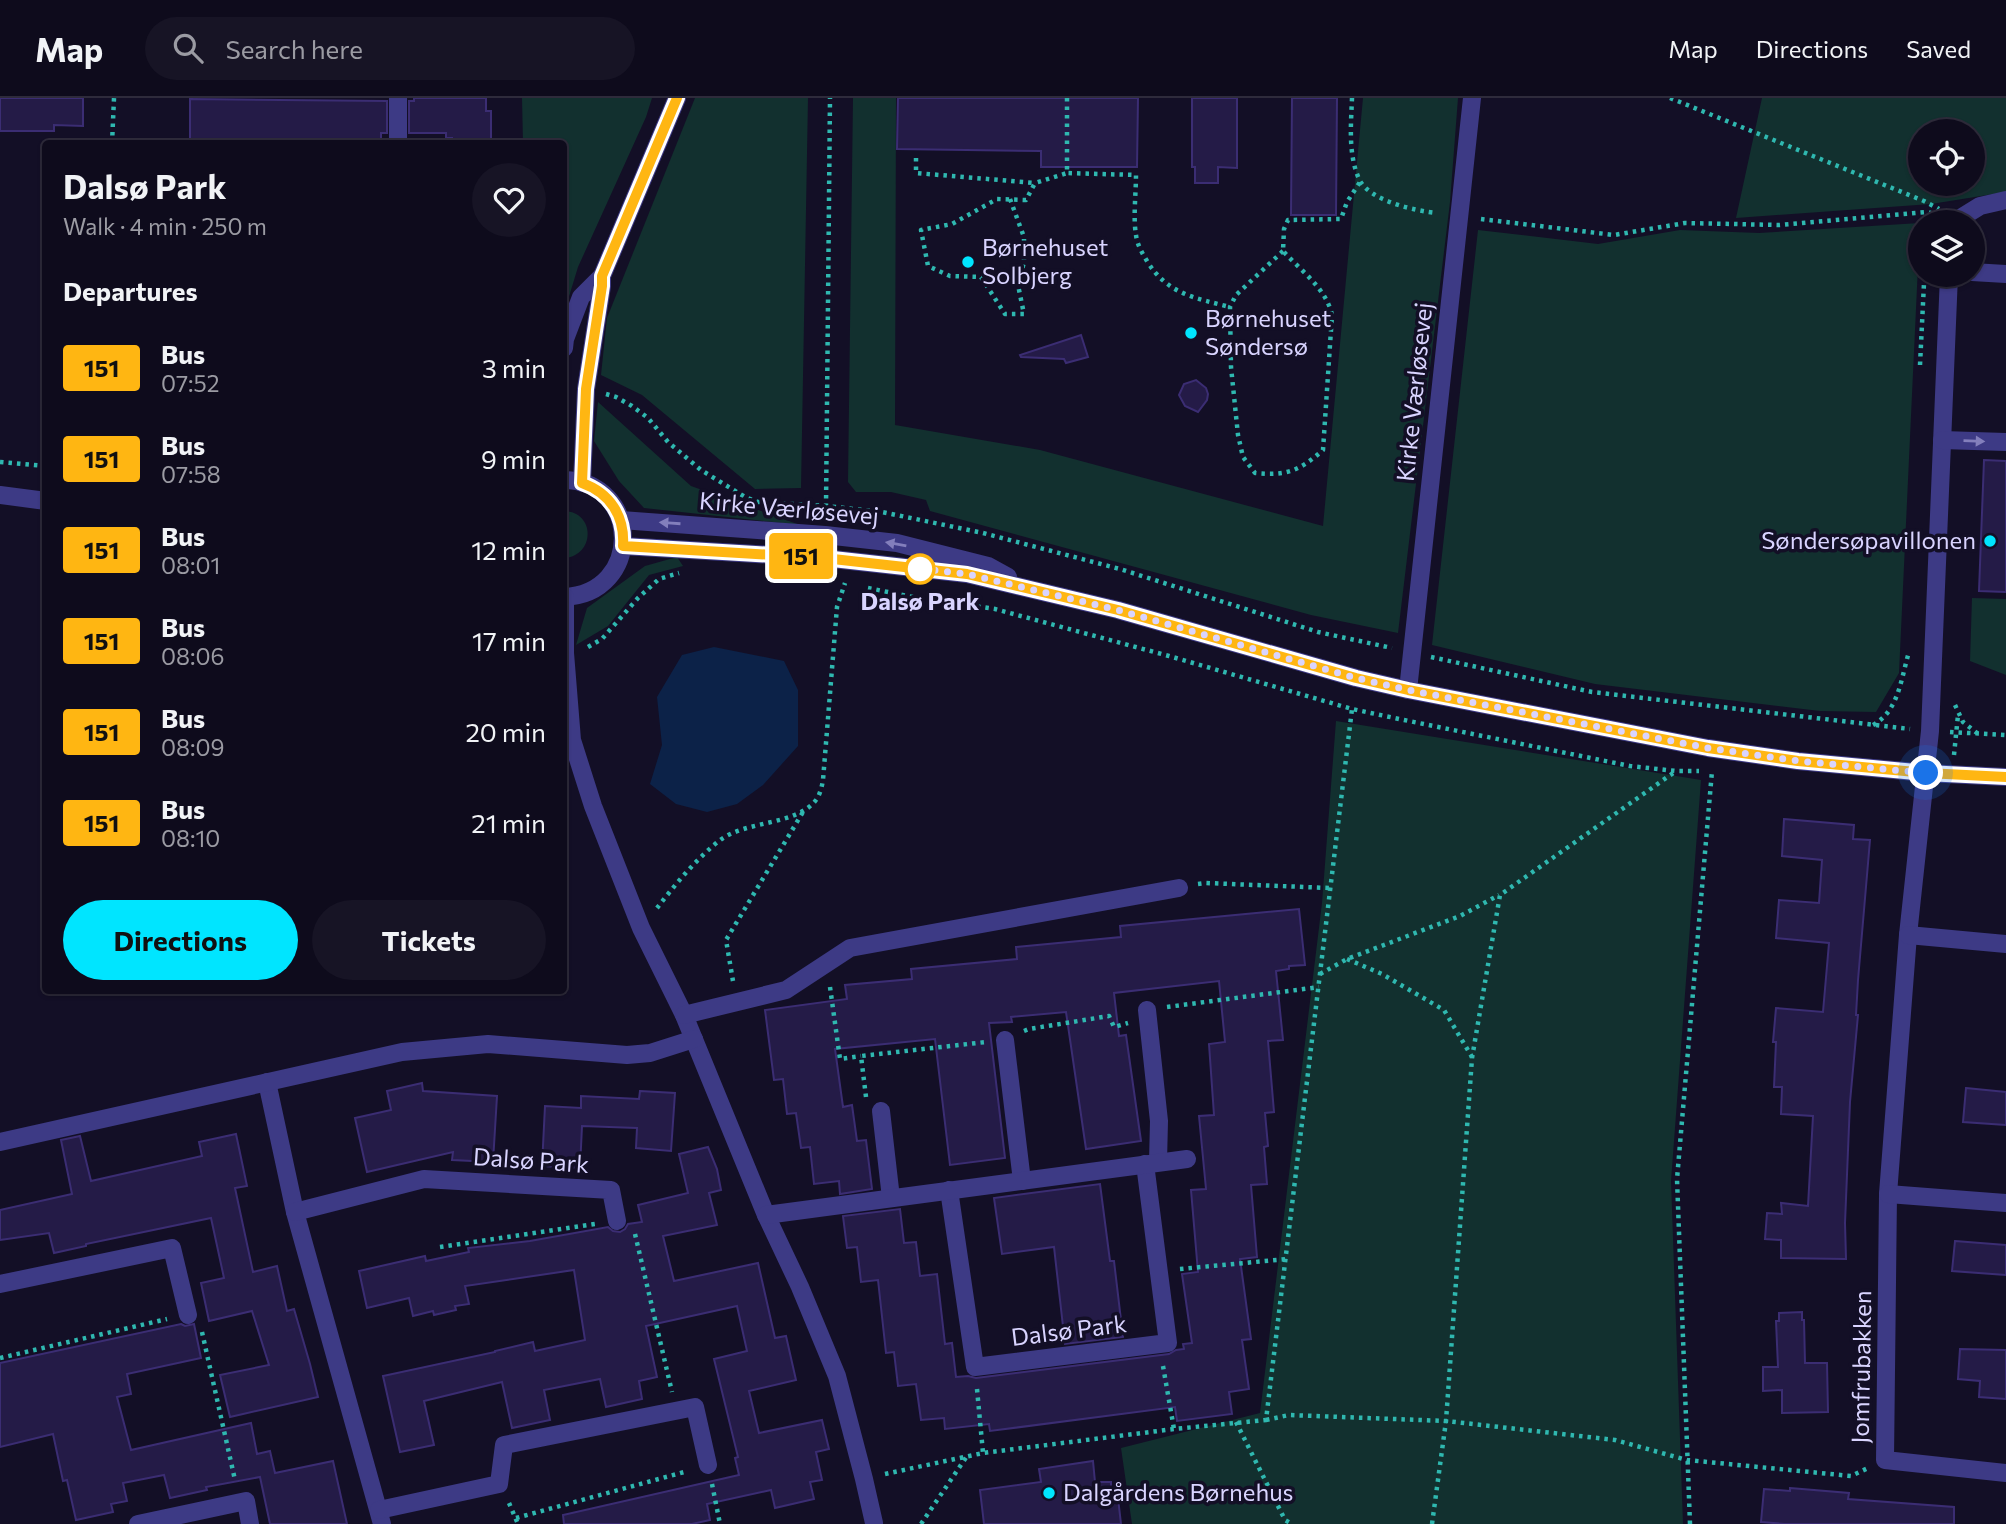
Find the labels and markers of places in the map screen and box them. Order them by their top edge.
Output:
place label: Børnehuset Solbjerg [982,232,1108,289]
marker: Børnehuset Solbjerg [960,254,976,270]
place label: Børnehuset Søndersø [1205,303,1331,360]
marker: Børnehuset Søndersø [1183,325,1199,341]
place label: Søndersøpavillonen [1761,525,1976,554]
marker: Søndersøpavillonen [1982,533,1998,549]
marker: Dalsø Park [905,554,935,584]
place label: Dalsø Park [861,586,980,615]
place label: Dalgårdens Børnehus [1063,1477,1293,1506]
marker: Dalgårdens Børnehus [1041,1485,1057,1501]

